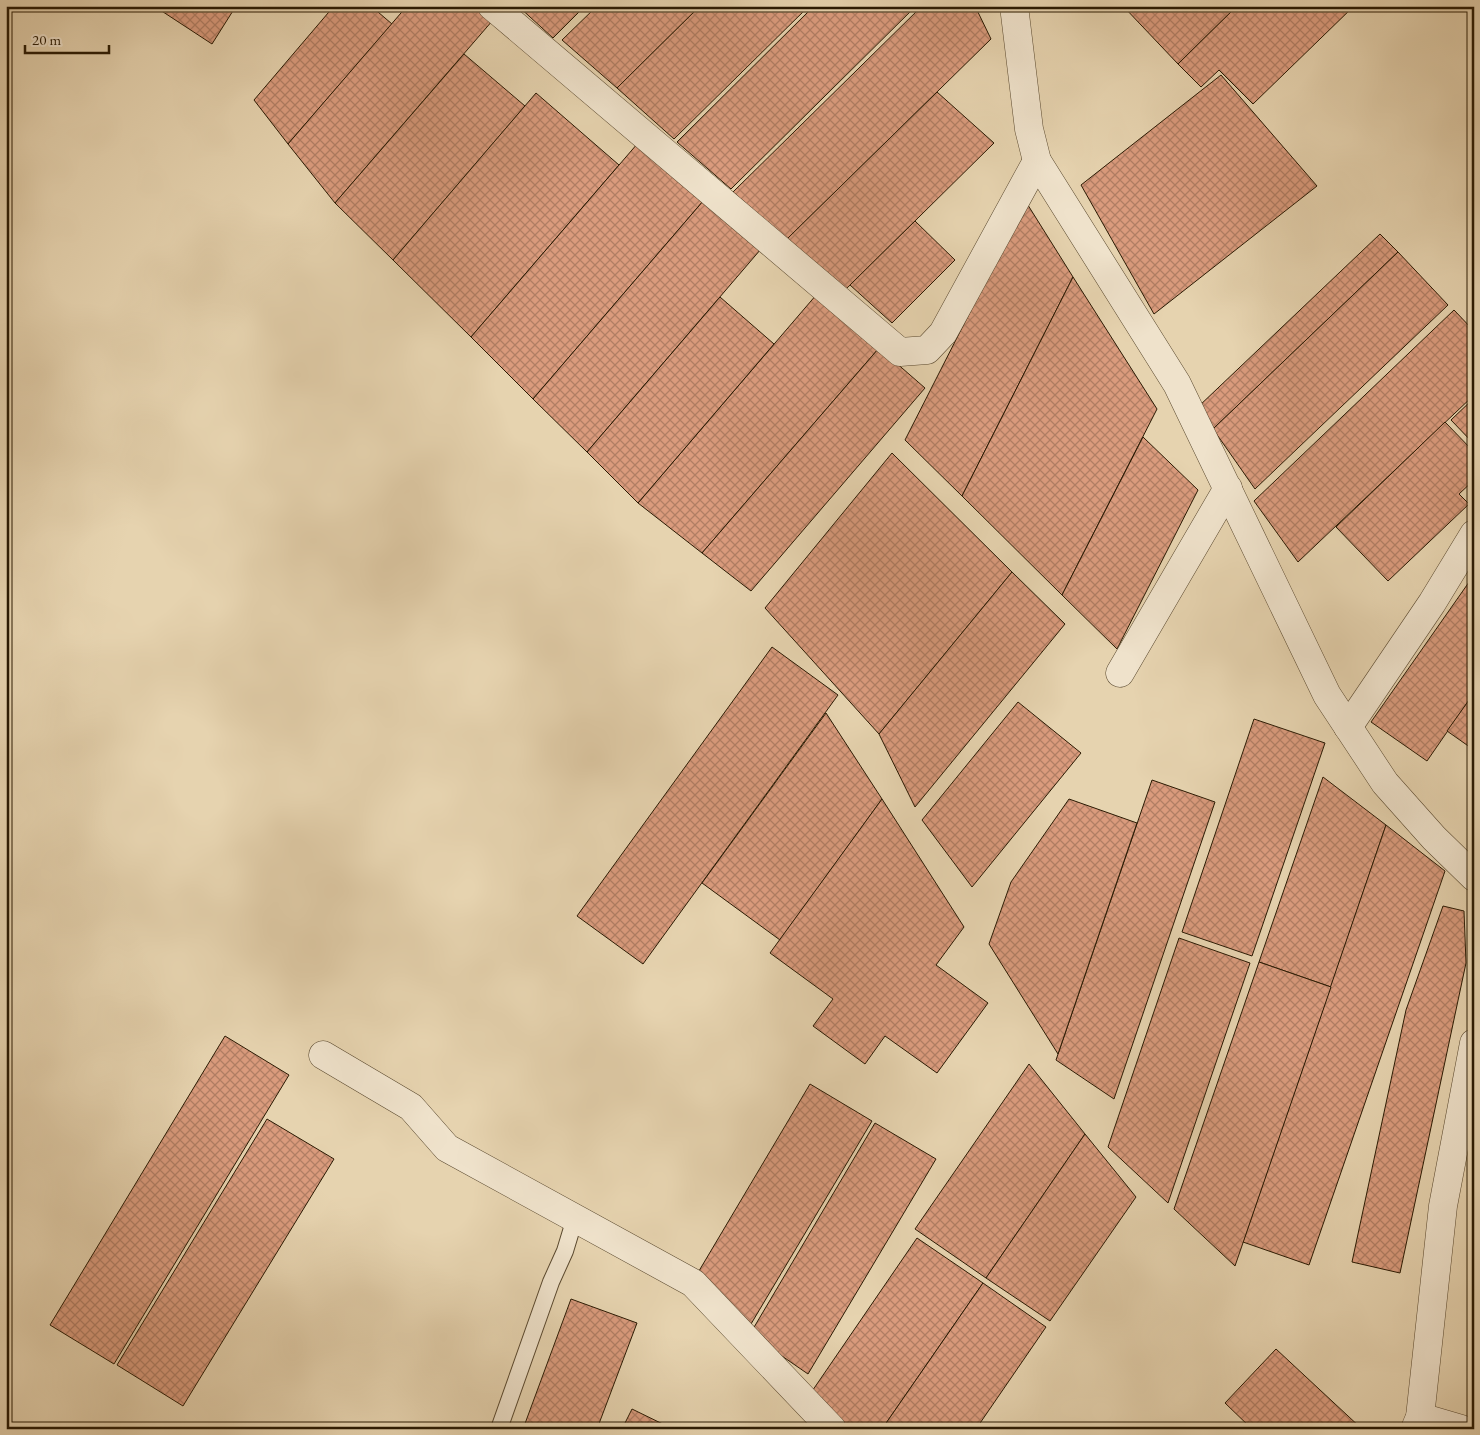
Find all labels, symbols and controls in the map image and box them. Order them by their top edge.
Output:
scale bar [25,22,109,54]
text: 20 m [32,30,61,49]

